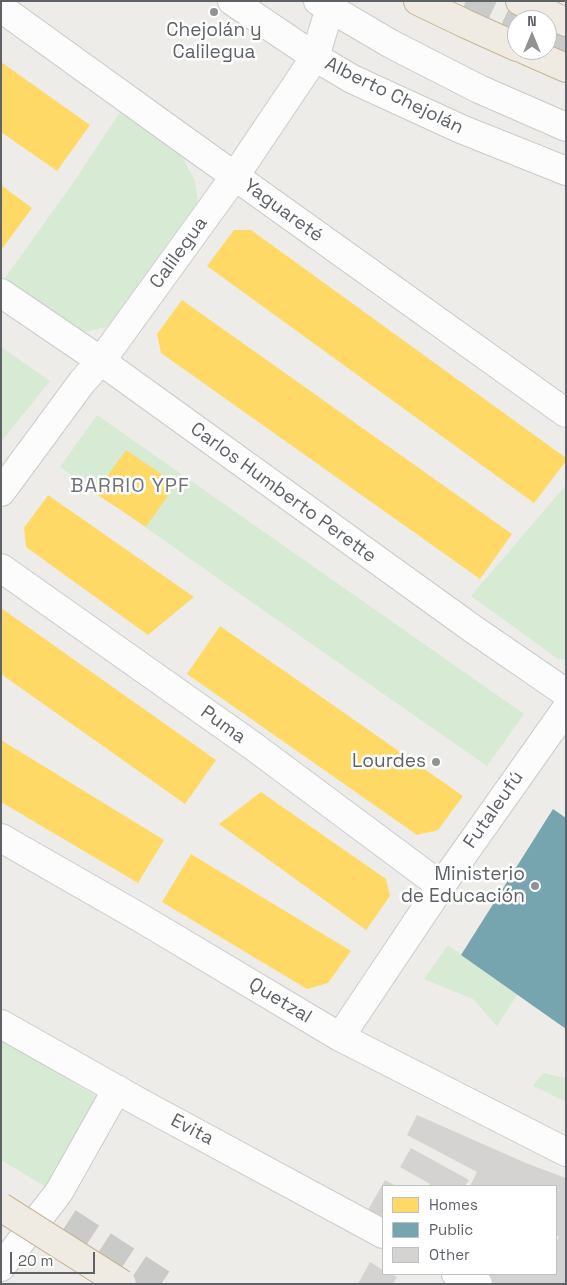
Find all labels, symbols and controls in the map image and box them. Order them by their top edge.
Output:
marker: Chejolán y Calilegua [208,6,220,18]
north arrow [507,10,557,60]
text: N [527,12,537,30]
place label: Chejolán y Calilegua [166,20,262,64]
street label: Alberto Chejolán [321,53,467,139]
street label: Yaguareté [239,175,327,247]
street label: Calilegua [145,213,213,293]
street label: Carlos Humberto Perette [186,418,380,568]
district label: BARRIO YPF [69,475,191,499]
street label: Puma [196,701,250,749]
place label: Lourdes [352,751,426,773]
marker: Lourdes [430,756,442,768]
street label: Futaleufú [459,767,529,853]
place label: Ministerio de Educación [401,864,525,908]
marker: Ministerio de Educación [529,880,541,892]
street label: Quetzal [244,973,316,1029]
street label: Evita [167,1109,217,1151]
legend [382,1185,557,1275]
text: Homes [429,1195,478,1214]
text: Public [429,1220,473,1239]
scale bar [12,1242,98,1274]
text: Other [429,1245,470,1264]
text: 20 m [18,1251,53,1270]

